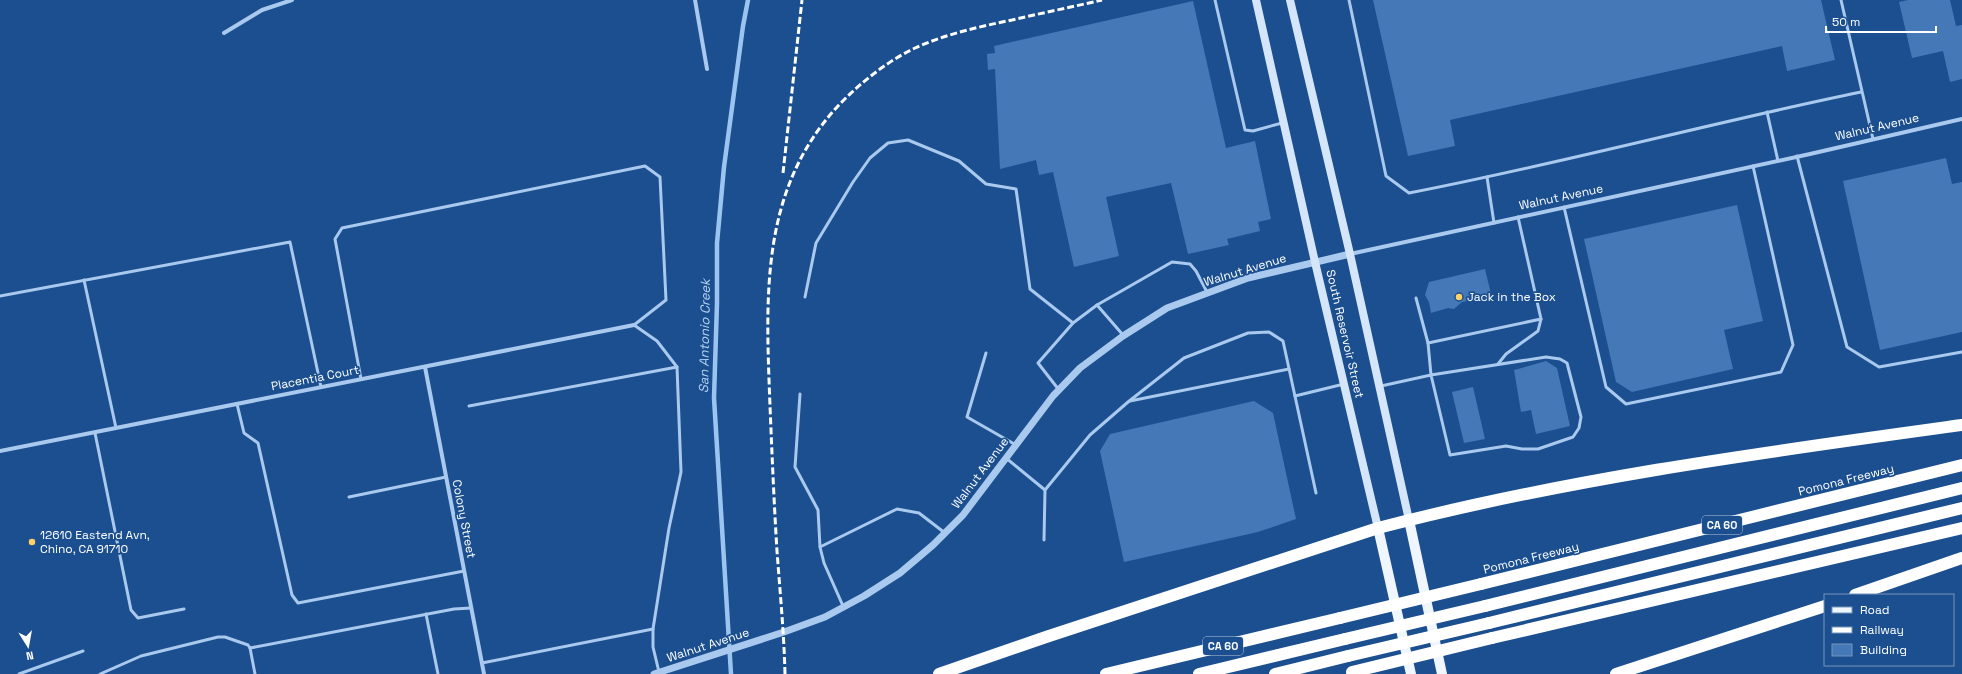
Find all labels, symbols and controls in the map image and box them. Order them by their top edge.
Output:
scale bar [1826,8,1936,34]
text: 50 m [1832,14,1860,30]
street label: Walnut Avenue [1833,110,1921,144]
street label: Walnut Avenue [1517,180,1605,214]
street label: Walnut Avenue [1202,250,1288,290]
street label: South Reservoir Street [1322,268,1368,400]
water label: San Antonio Creek [695,277,714,393]
place label: Jack in the Box [1467,289,1556,305]
marker: Jack in the Box [1454,292,1464,302]
street label: Placentia Court [270,362,360,394]
street label: Walnut Avenue [948,434,1012,512]
street label: Pomona Freeway [1797,460,1895,500]
street label: Colony Street [449,478,479,560]
road number: CA 60 [1702,516,1742,534]
place label: 12610 Eastend Avn, Chino, CA 91710 [40,527,150,557]
marker: 12610 Eastend Avn, Chino, CA 91710 [27,537,37,547]
street label: Pomona Freeway [1482,538,1580,578]
legend [1824,594,1954,666]
text: Road [1860,602,1889,618]
text: Railway [1860,622,1904,638]
street label: Walnut Avenue [665,624,751,666]
north arrow [8,626,48,666]
road number: CA 60 [1203,637,1243,655]
text: Building [1860,642,1907,658]
text: N [25,648,35,663]

